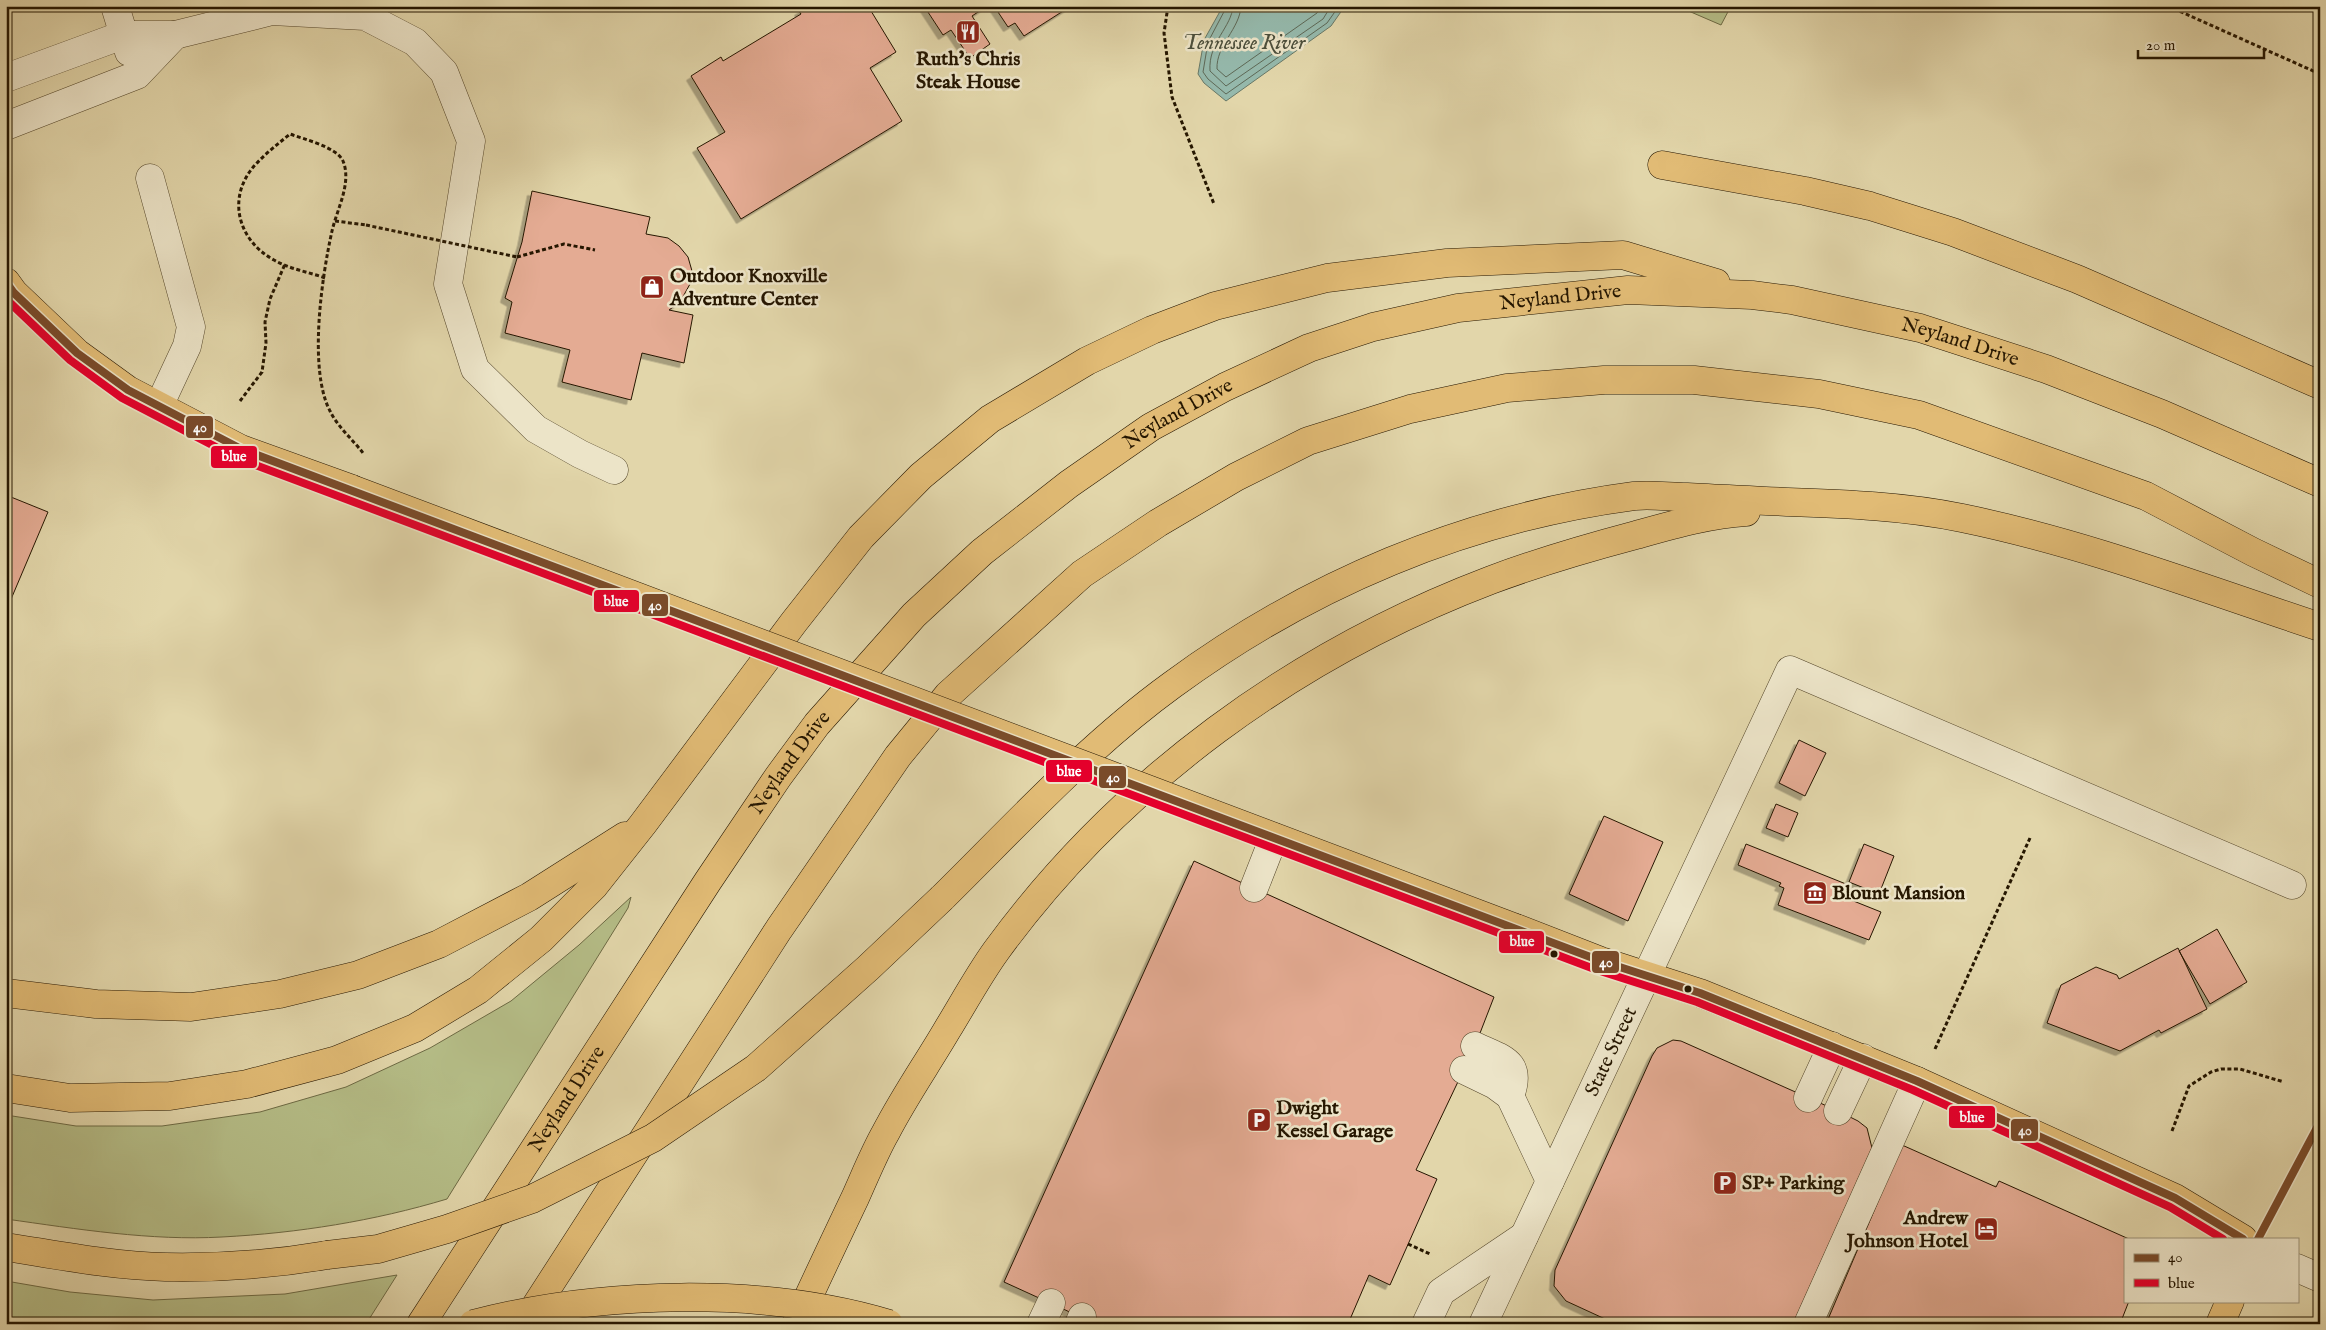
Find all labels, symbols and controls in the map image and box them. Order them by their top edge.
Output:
restaurant icon: Ruth's Chris Steak House [955,19,981,45]
scale bar [2138,28,2265,60]
water label: Tennessee River [1183,30,1306,57]
text: 20 m [2146,36,2176,55]
place label: Ruth's Chris Steak House [916,47,1021,95]
place label: Outdoor Knoxville Adventure Center [669,264,828,312]
shop icon: Outdoor Knoxville Adventure Center [639,274,665,300]
street label: Neyland Drive [1498,278,1622,316]
street label: Neyland Drive [1899,312,2022,372]
street label: Neyland Drive [1118,373,1237,455]
line badge: 40 [185,415,214,439]
text: 40 [193,419,207,437]
line badge: blue [210,445,258,469]
text: blue [221,448,247,466]
line badge: blue [593,589,640,613]
text: blue [603,593,629,611]
line badge: 40 [641,593,669,617]
text: 40 [648,597,662,615]
street label: Neyland Drive [744,705,836,819]
line badge: blue [1045,759,1093,783]
text: blue [1056,763,1082,781]
line badge: 40 [1098,765,1127,789]
text: 40 [1106,769,1120,787]
museum icon: Blount Mansion [1802,880,1828,906]
place label: Blount Mansion [1832,881,1966,906]
line badge: blue [1498,930,1545,954]
text: blue [1509,933,1535,951]
unlabelled marker [1549,949,1559,959]
line badge: 40 [1591,950,1620,974]
text: 40 [1599,954,1613,972]
unlabelled marker [1683,984,1693,994]
street label: State Street [1579,1003,1643,1100]
street label: Neyland Drive [523,1041,610,1157]
place label: Dwight Kessel Garage [1276,1096,1394,1144]
line badge: blue [1948,1105,1996,1129]
parking icon: Dwight Kessel Garage [1246,1107,1272,1133]
text: blue [1959,1109,1985,1127]
line badge: 40 [2010,1118,2039,1142]
text: 40 [2018,1122,2032,1140]
parking icon: SP+ Parking [1712,1170,1738,1196]
place label: SP+ Parking [1742,1171,1845,1196]
place label: Andrew Johnson Hotel [1843,1206,1969,1254]
hotel icon: Andrew Johnson Hotel [1973,1216,1999,1242]
legend [2124,1238,2298,1302]
text: 40 [2168,1248,2183,1267]
text: blue [2168,1274,2195,1293]

